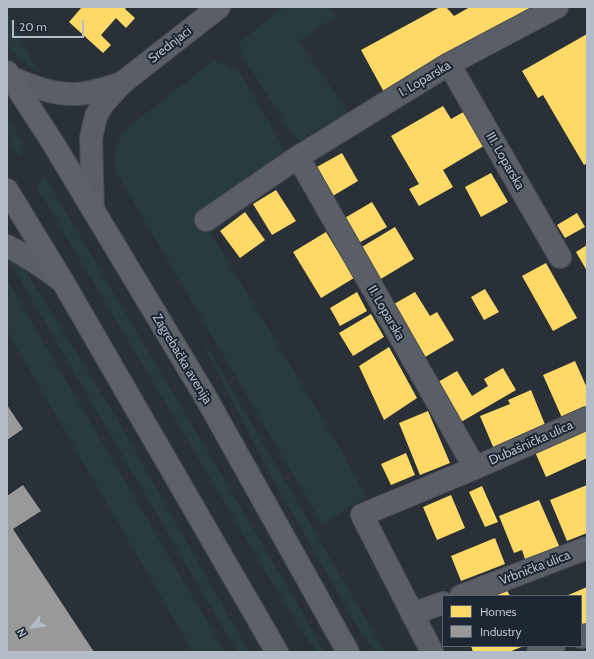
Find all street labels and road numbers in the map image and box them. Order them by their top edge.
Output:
street label: Srednjaci [145,23,195,67]
street label: I. Loparska [396,58,454,100]
street label: III. Loparska [482,129,528,193]
street label: II. Loparska [364,283,408,343]
street label: Zagrebačka avenija [149,311,215,407]
street label: Dubašnička ulica [486,417,576,469]
street label: Vrbnička ulica [497,547,573,589]

